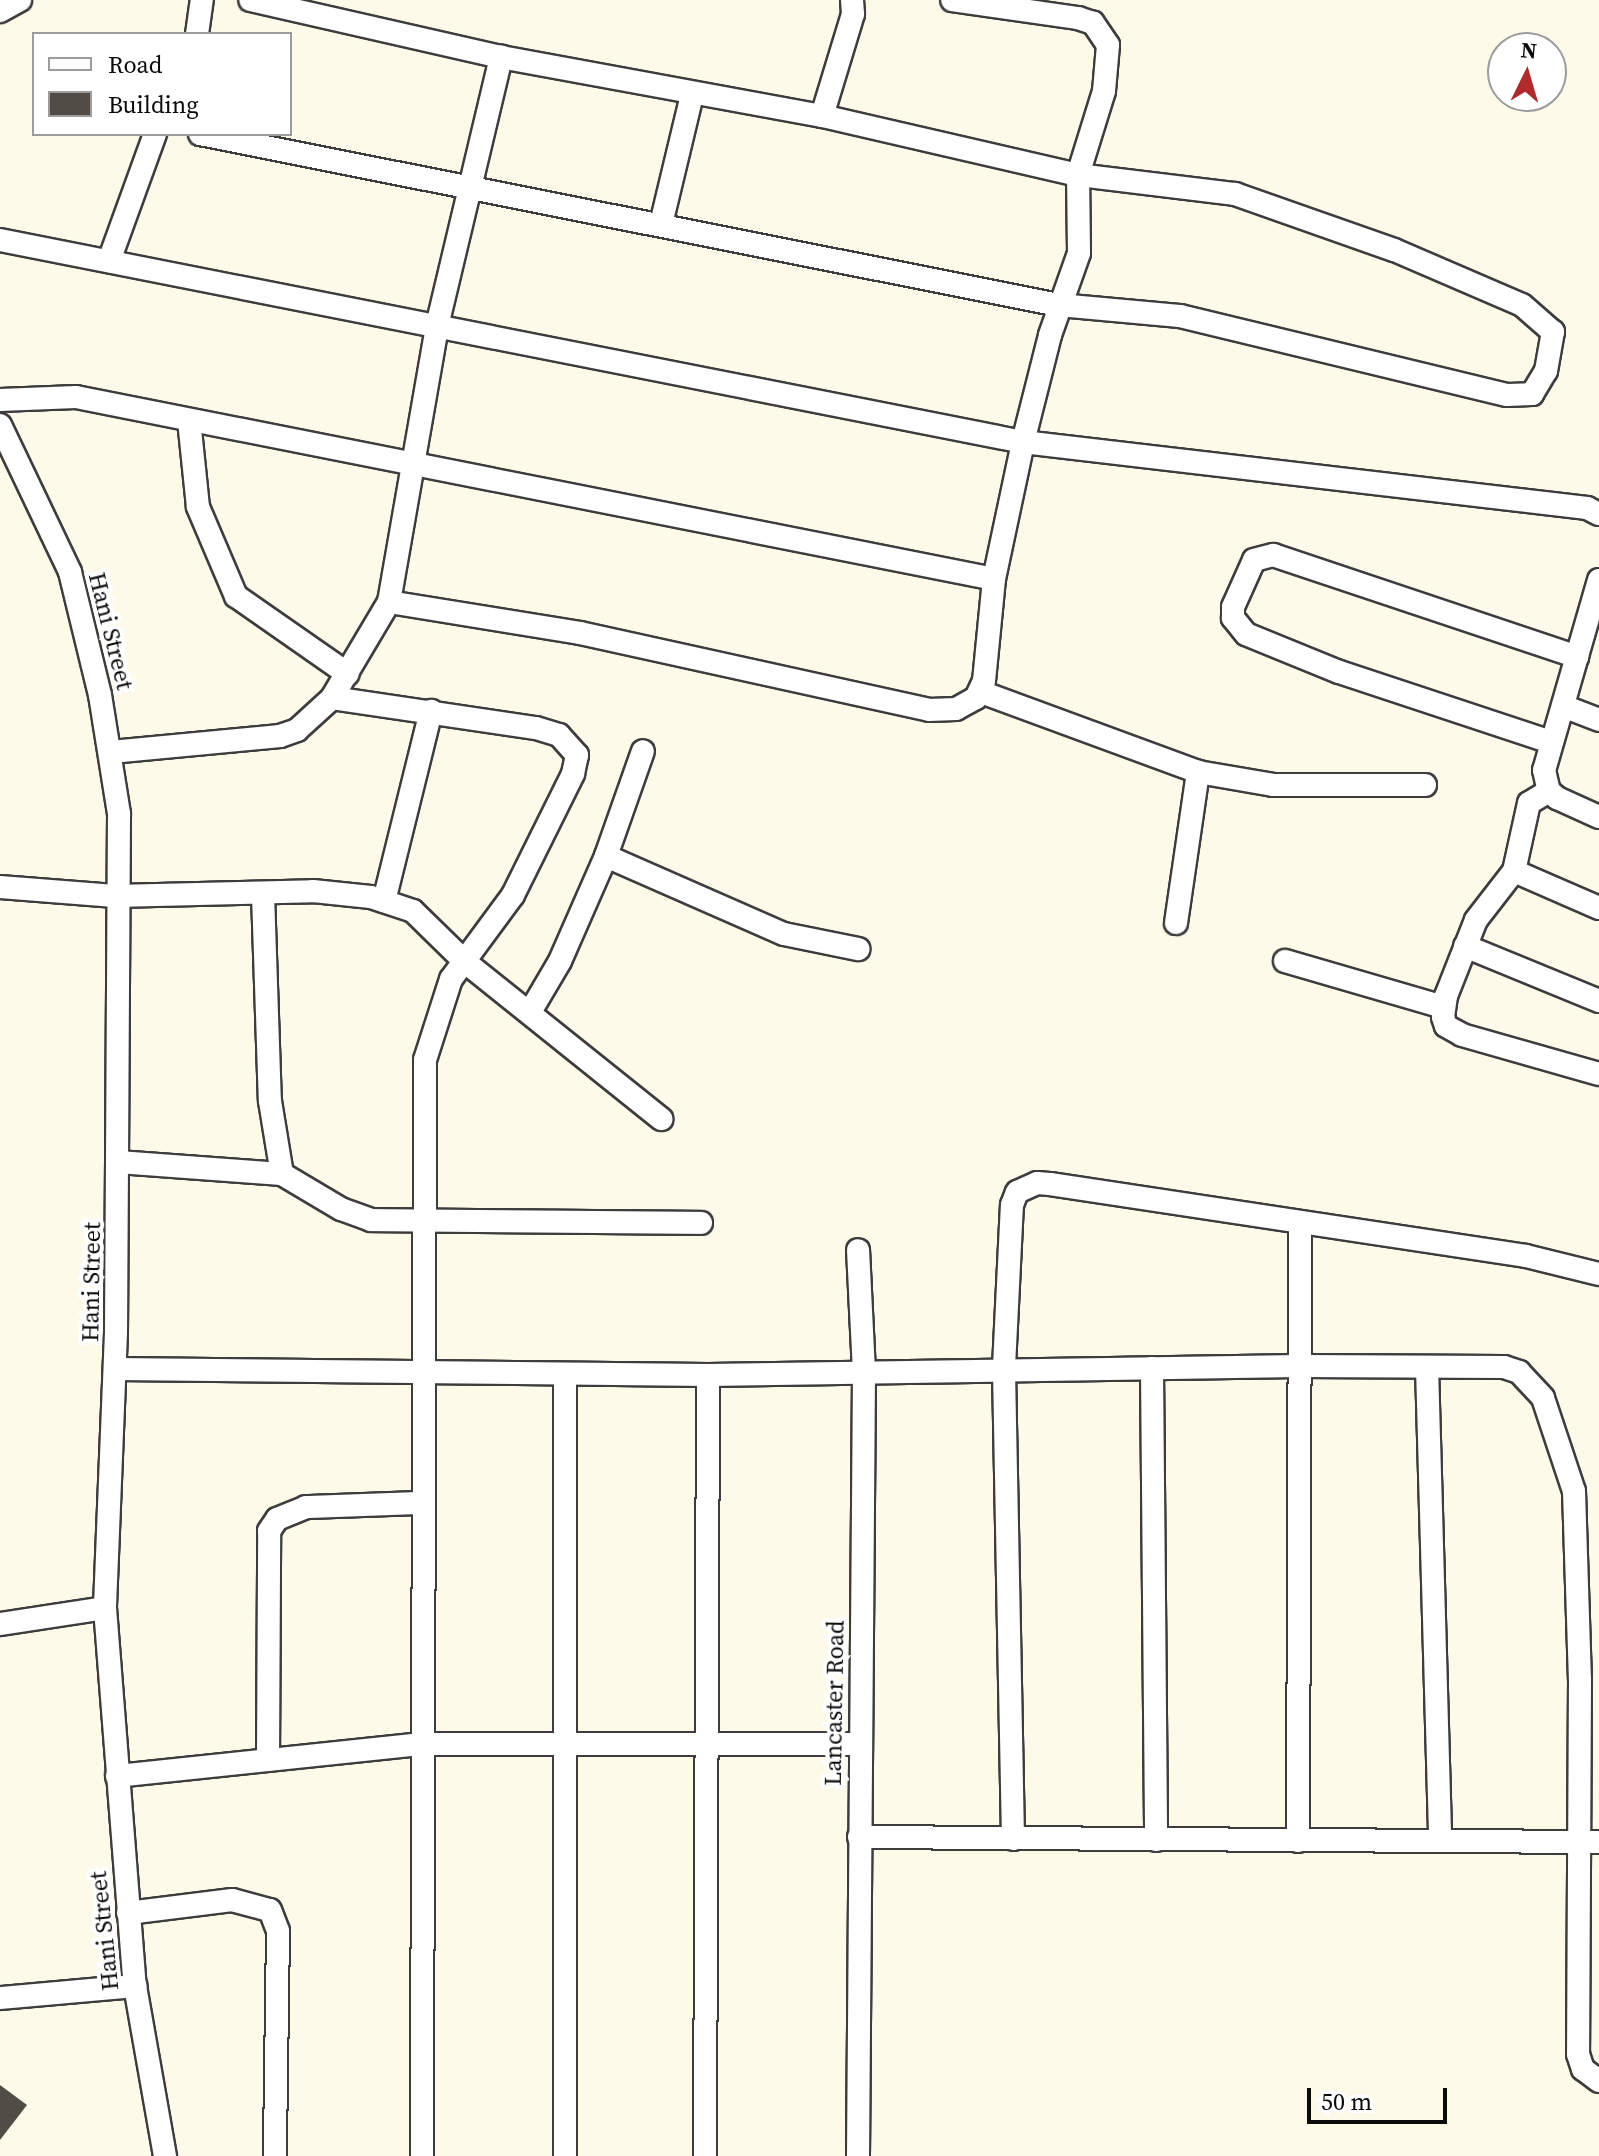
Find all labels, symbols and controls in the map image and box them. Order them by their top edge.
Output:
legend [32,32,292,136]
north arrow [1487,32,1567,112]
text: N [1520,34,1538,66]
text: Road [108,48,162,81]
text: Building [108,88,199,121]
street label: Hani Street [83,569,139,693]
street label: Hani Street [76,1222,106,1342]
street label: Lancaster Road [818,1620,850,1786]
street label: Hani Street [83,1870,125,1992]
scale bar [1311,2072,1451,2122]
text: 50 m [1321,2085,1372,2118]

